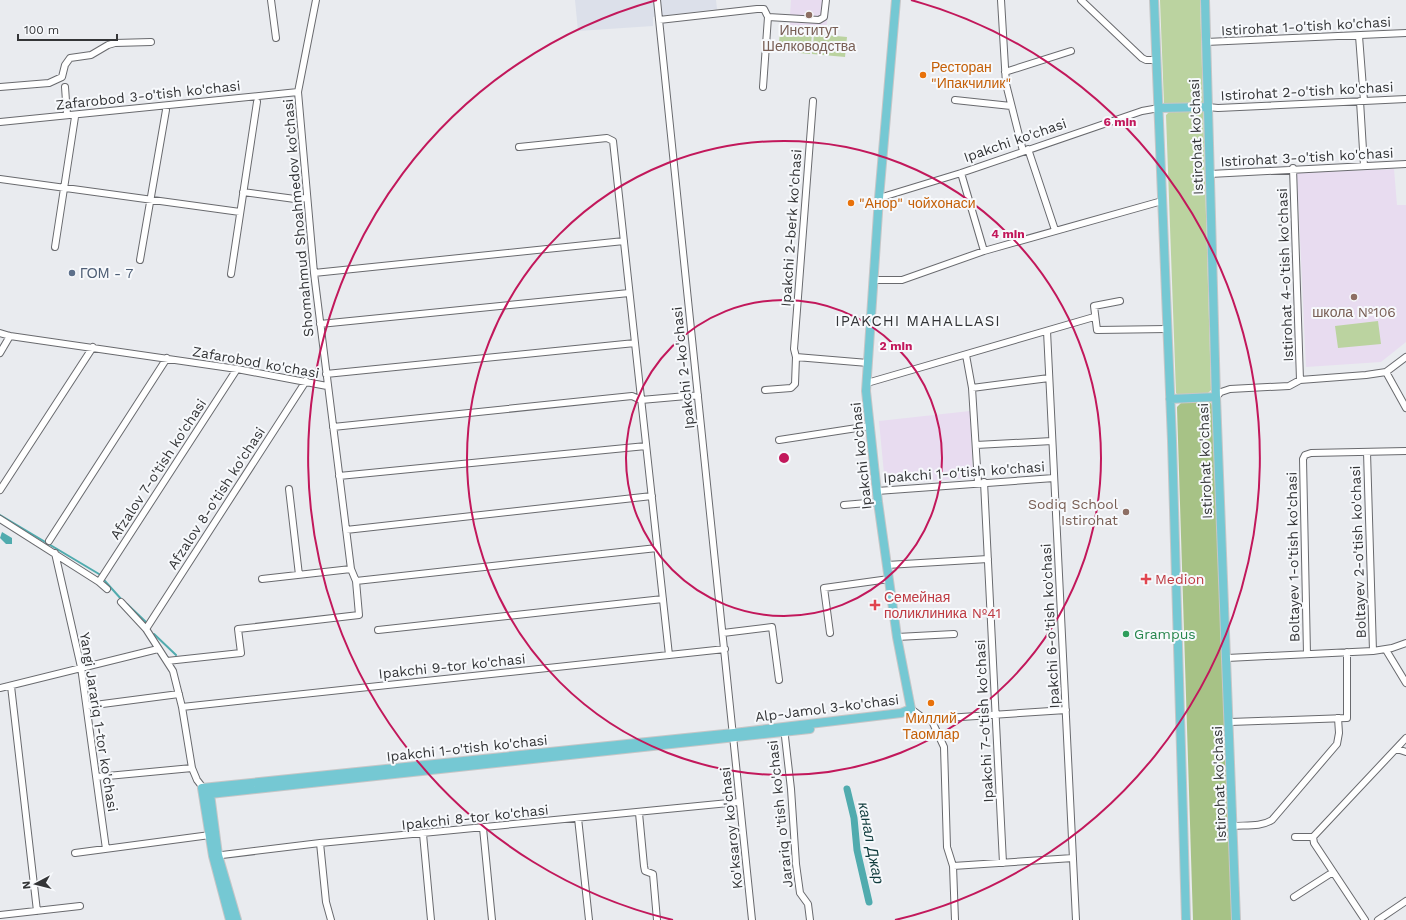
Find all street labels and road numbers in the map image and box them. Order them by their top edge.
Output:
street label: Istirohat 1-o'tish ko'chasi [1221,14,1391,38]
street label: Zafarobod 3-o'tish ko'chasi [55,77,241,113]
street label: Istirohat 2-o'tish ko'chasi [1220,78,1394,104]
street label: Istirohat ko'chasi [1186,79,1206,195]
street label: Shomahmud Shoahmedov ko'chasi [280,98,316,338]
street label: Ipakchi ko'chasi [961,115,1069,165]
street label: Istirohat 3-o'tish ko'chasi [1220,144,1394,170]
street label: Ipakchi 2-berk ko'chasi [778,149,804,307]
street label: Istirohat 4-o'tish ko'chasi [1274,188,1296,362]
street label: Ipakchi 2-ko'chasi [669,306,697,430]
street label: Zafarobod ko'chasi [191,343,321,381]
street label: Afzalov 7-o'tish ko'chasi [107,396,209,542]
street label: Ipakchi ko'chasi [847,402,875,510]
street label: Istirohat ko'chasi [1195,403,1215,519]
street label: Afzalov 8-o'tish ko'chasi [164,424,268,572]
street label: Ipakchi 1-o'tish ko'chasi [883,458,1045,486]
street label: Boltayev 2-o'tish ko'chasi [1347,465,1369,639]
street label: Boltayev 1-o'tish ko'chasi [1284,472,1302,642]
street label: Ipakchi 6-o'tish ko'chasi [1038,543,1062,709]
street label: Yangi Jarariq 1-tor ko'chasi [77,631,121,813]
street label: Ipakchi 7-o'tish ko'chasi [972,639,996,803]
street label: Ipakchi 9-tor ko'chasi [378,650,526,682]
street label: Alp-Jamol 3-ko'chasi [754,691,900,725]
street label: Istirohat ko'chasi [1209,726,1229,842]
street label: Ipakchi 1-o'tish ko'chasi [386,732,548,764]
street label: Jarariq o'tish ko'chasi [764,739,796,889]
street label: Ko'ksaroy ko'chasi [717,766,745,890]
street label: Ipakchi 8-tor ko'chasi [401,801,549,833]

